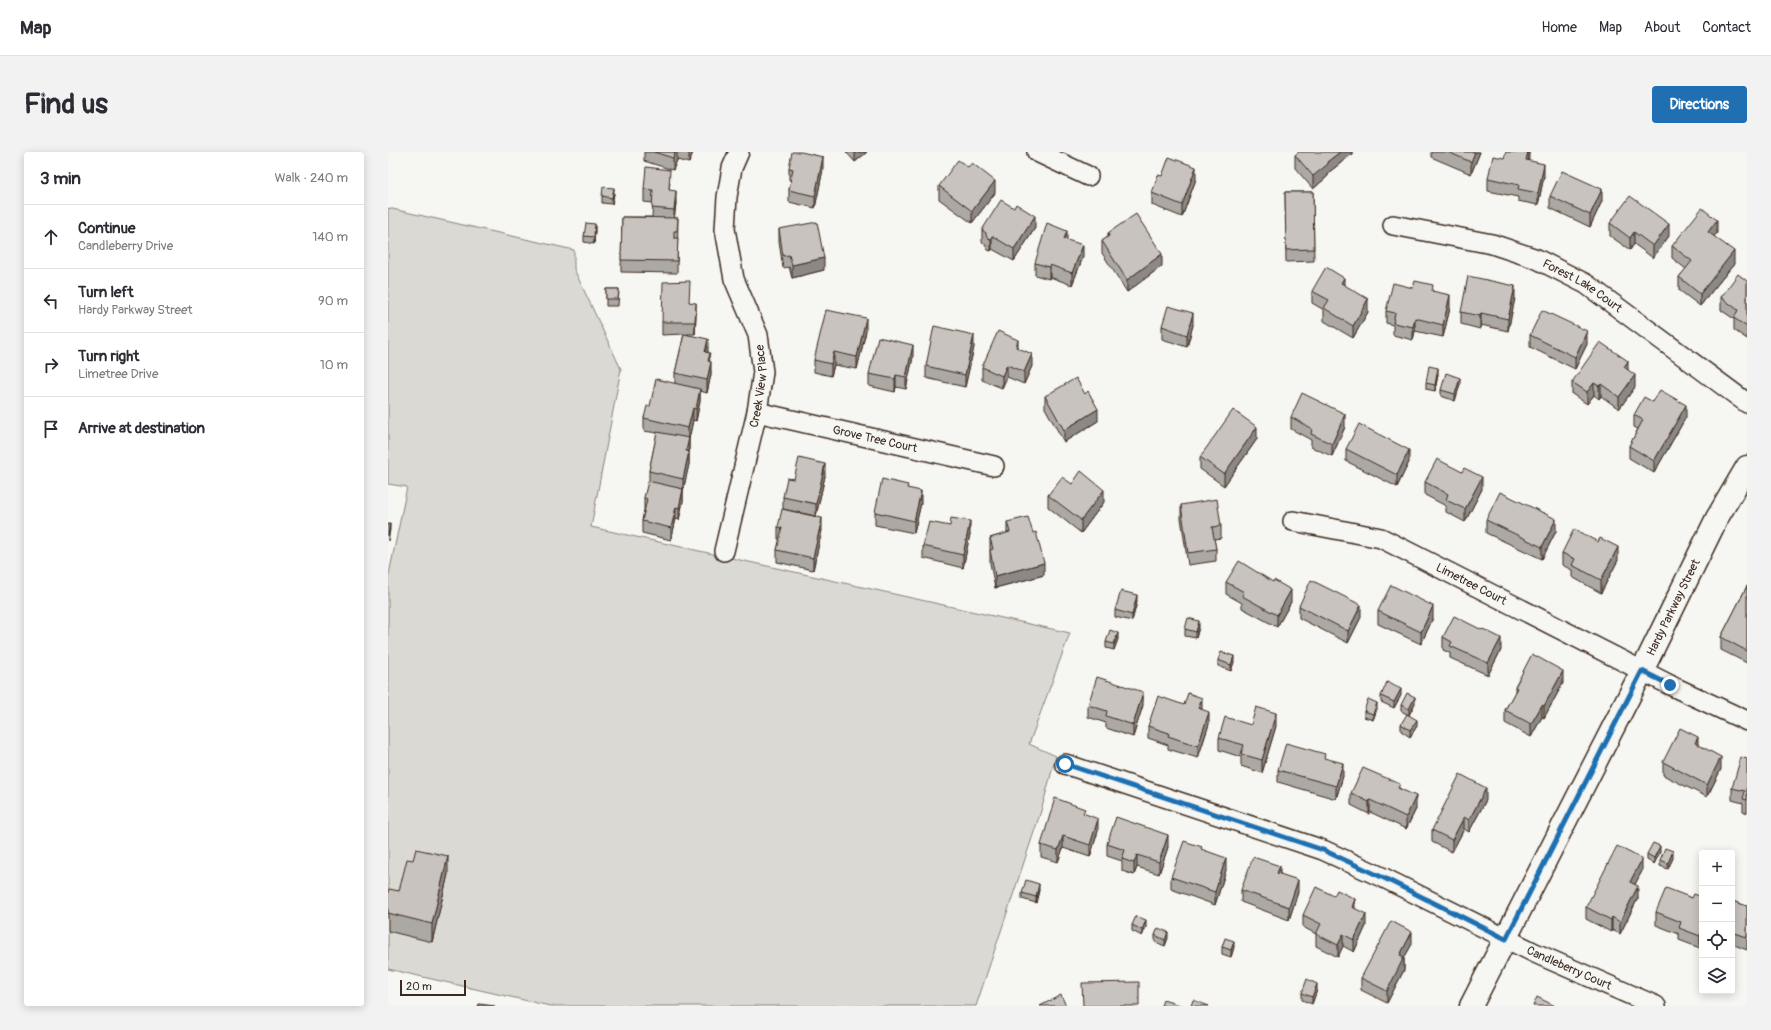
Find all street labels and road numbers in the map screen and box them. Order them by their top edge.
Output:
street label: Forest Lake Court [1540,256,1625,316]
street label: Creek View Place [746,343,771,429]
street label: Grove Tree Court [831,422,919,456]
street label: Hardy Parkway Street [1643,556,1703,658]
street label: Limetree Court [1433,560,1509,608]
street label: Candleberry Court [1524,943,1614,993]

